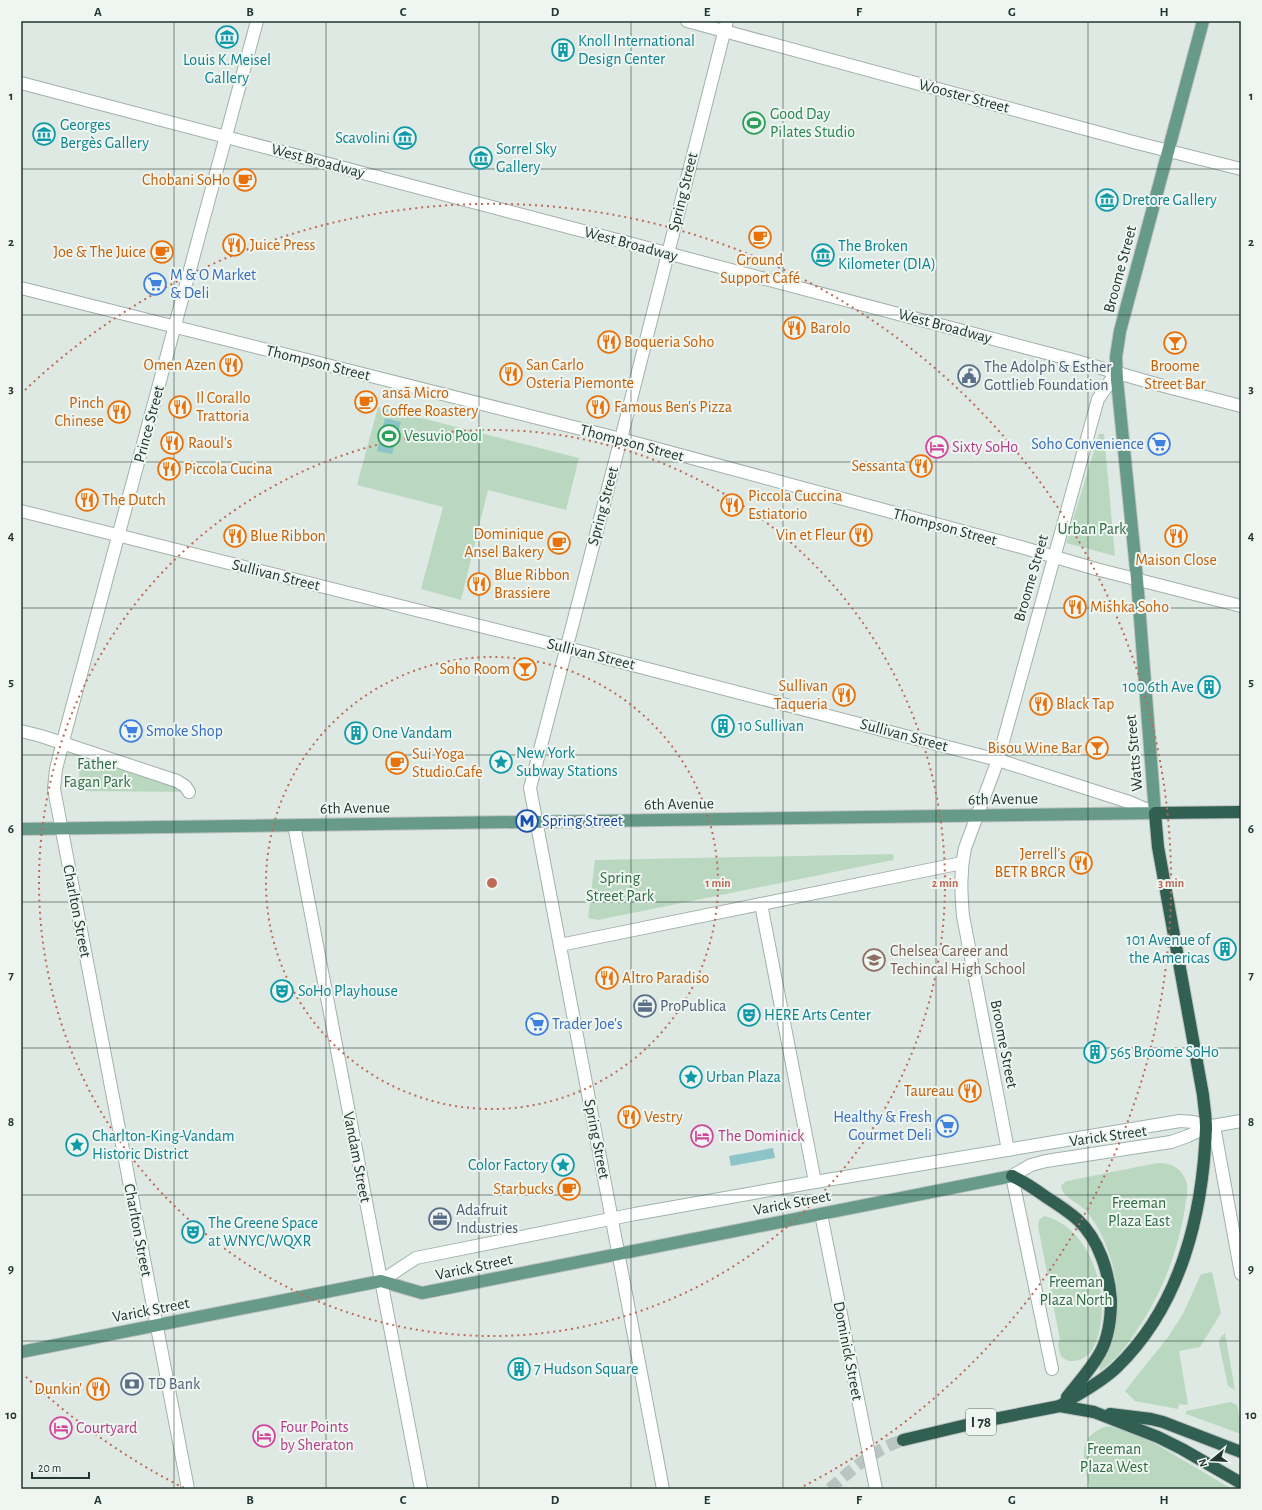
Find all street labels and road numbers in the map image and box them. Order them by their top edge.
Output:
street label: Wooster Street [917,76,1011,116]
street label: West Broadway [269,141,367,182]
street label: Spring Street [665,151,701,233]
street label: West Broadway [582,224,680,265]
street label: Broome Street [1101,224,1139,314]
street label: West Broadway [896,306,994,347]
street label: Thompson Street [264,342,372,384]
street label: Prince Street [131,384,167,464]
street label: Thompson Street [578,421,686,465]
street label: Spring Street [585,465,621,547]
street label: Thompson Street [891,505,999,549]
street label: Broome Street [1011,533,1051,623]
street label: Sullivan Street [231,556,321,594]
street label: Sullivan Street [546,635,636,673]
street label: Watts Street [1123,714,1145,792]
street label: Sullivan Street [859,716,949,754]
street label: 6th Avenue [968,790,1038,808]
street label: 6th Avenue [644,795,714,813]
street label: 6th Avenue [320,799,390,817]
street label: Charlton Street [60,863,94,959]
street label: Broome Street [988,998,1020,1090]
street label: Spring Street [581,1098,613,1180]
street label: Vandam Street [340,1110,374,1204]
street label: Varick Street [1068,1123,1148,1149]
street label: Charlton Street [121,1182,155,1278]
street label: Varick Street [752,1188,832,1218]
street label: Varick Street [434,1251,514,1283]
street label: Varick Street [111,1295,191,1325]
street label: Dominick Street [831,1300,865,1402]
road number: I 78 [966,1409,996,1435]

